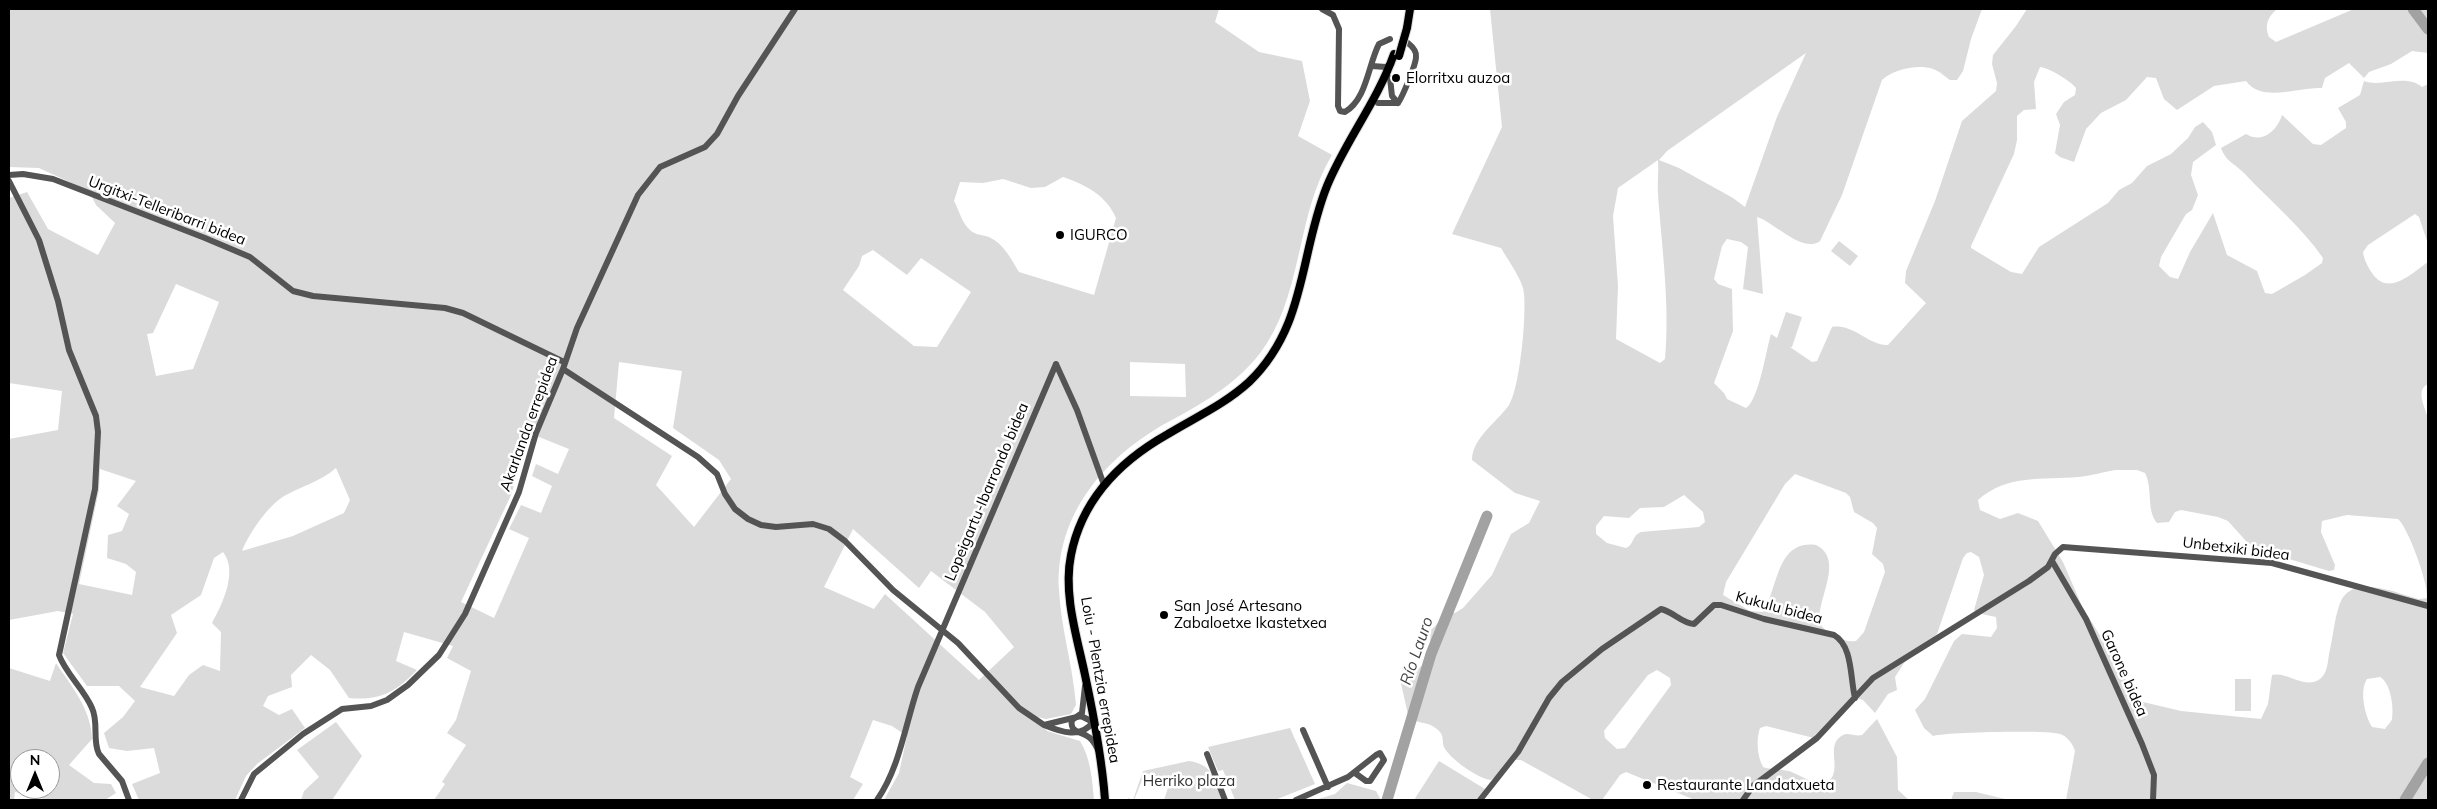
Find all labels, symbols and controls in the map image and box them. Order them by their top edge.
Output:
place label: Elorritxu auzoa [1406,69,1510,87]
marker: Elorritxu auzoa [1390,72,1402,84]
street label: Urgitxi-Telleribarri bidea [86,173,248,249]
place label: IGURCO [1070,226,1128,244]
marker: IGURCO [1054,229,1066,241]
street label: Akarlanda errepidea [496,354,562,494]
street label: Lopeigartu-Ibarrondo bidea [941,400,1033,584]
street label: Unbetxiki bidea [2181,533,2291,565]
street label: Kukulu bidea [1734,588,1824,628]
street label: Loiu - Plentzia errepidea [1076,595,1124,765]
place label: San José Artesano Zabaloetxe Ikastetxea [1174,597,1327,632]
marker: San José Artesano Zabaloetxe Ikastetxea [1158,609,1170,621]
water label: Río Lauro [1396,615,1438,687]
street label: Garone bidea [2097,627,2151,719]
north arrow [10,749,60,799]
text: N [30,751,40,769]
park label: Herriko plaza [1143,772,1235,790]
place label: Restaurante Landatxueta [1657,776,1834,794]
marker: Restaurante Landatxueta [1641,779,1653,791]

